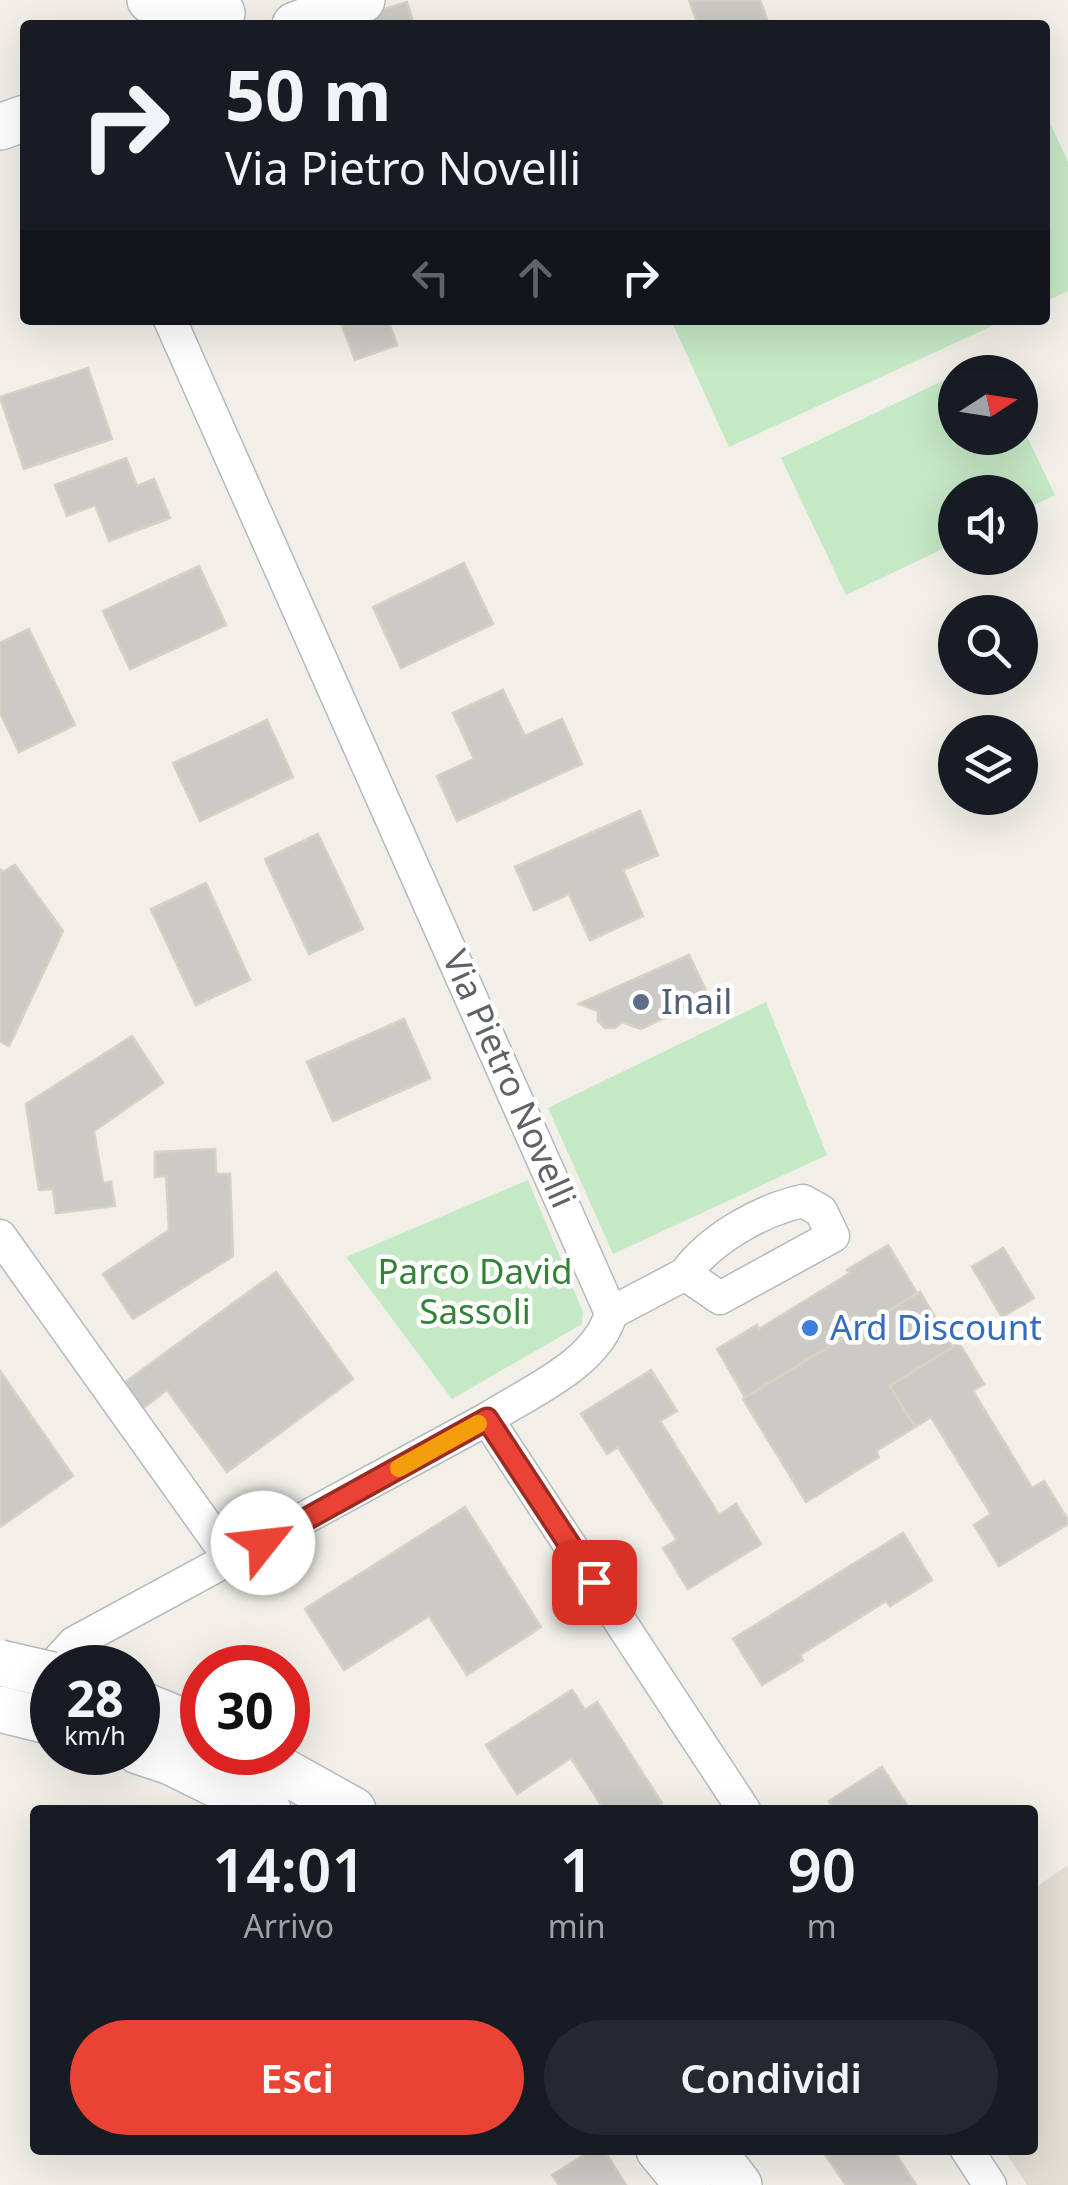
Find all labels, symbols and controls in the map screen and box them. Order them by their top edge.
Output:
text: 50 m [225,46,392,142]
icon: right [60,60,190,190]
text: Via Pietro Novelli [225,137,581,198]
icon: left [403,250,458,305]
icon: ahead [508,250,563,305]
icon: right [613,250,668,305]
north arrow [938,355,1038,455]
map controls [938,355,1038,815]
button: sound [938,475,1038,575]
button: search [938,595,1038,695]
button: layers [938,715,1038,815]
street label: Via Pietro Novelli [433,942,588,1215]
place label: Inail [661,977,732,1024]
marker: Inail [630,991,652,1013]
park label: Parco David Sassoli [377,1247,573,1334]
place label: Ard Discount [830,1303,1042,1350]
marker: Ard Discount [799,1317,821,1339]
position arrow [211,1491,315,1595]
pin [552,1540,637,1625]
icon: arrive [567,1555,622,1610]
speed limit sign: 30 [180,1645,310,1775]
text: 28 [66,1664,124,1732]
text: km/h [64,1718,126,1752]
text: 14:01 [212,1828,366,1910]
text: 1 [559,1828,594,1910]
text: 90 [787,1828,856,1910]
text: Arrivo [243,1904,334,1947]
text: min [548,1904,606,1947]
text: m [807,1904,837,1947]
button: Esci [70,2020,524,2135]
button: Condividi [544,2020,998,2135]

